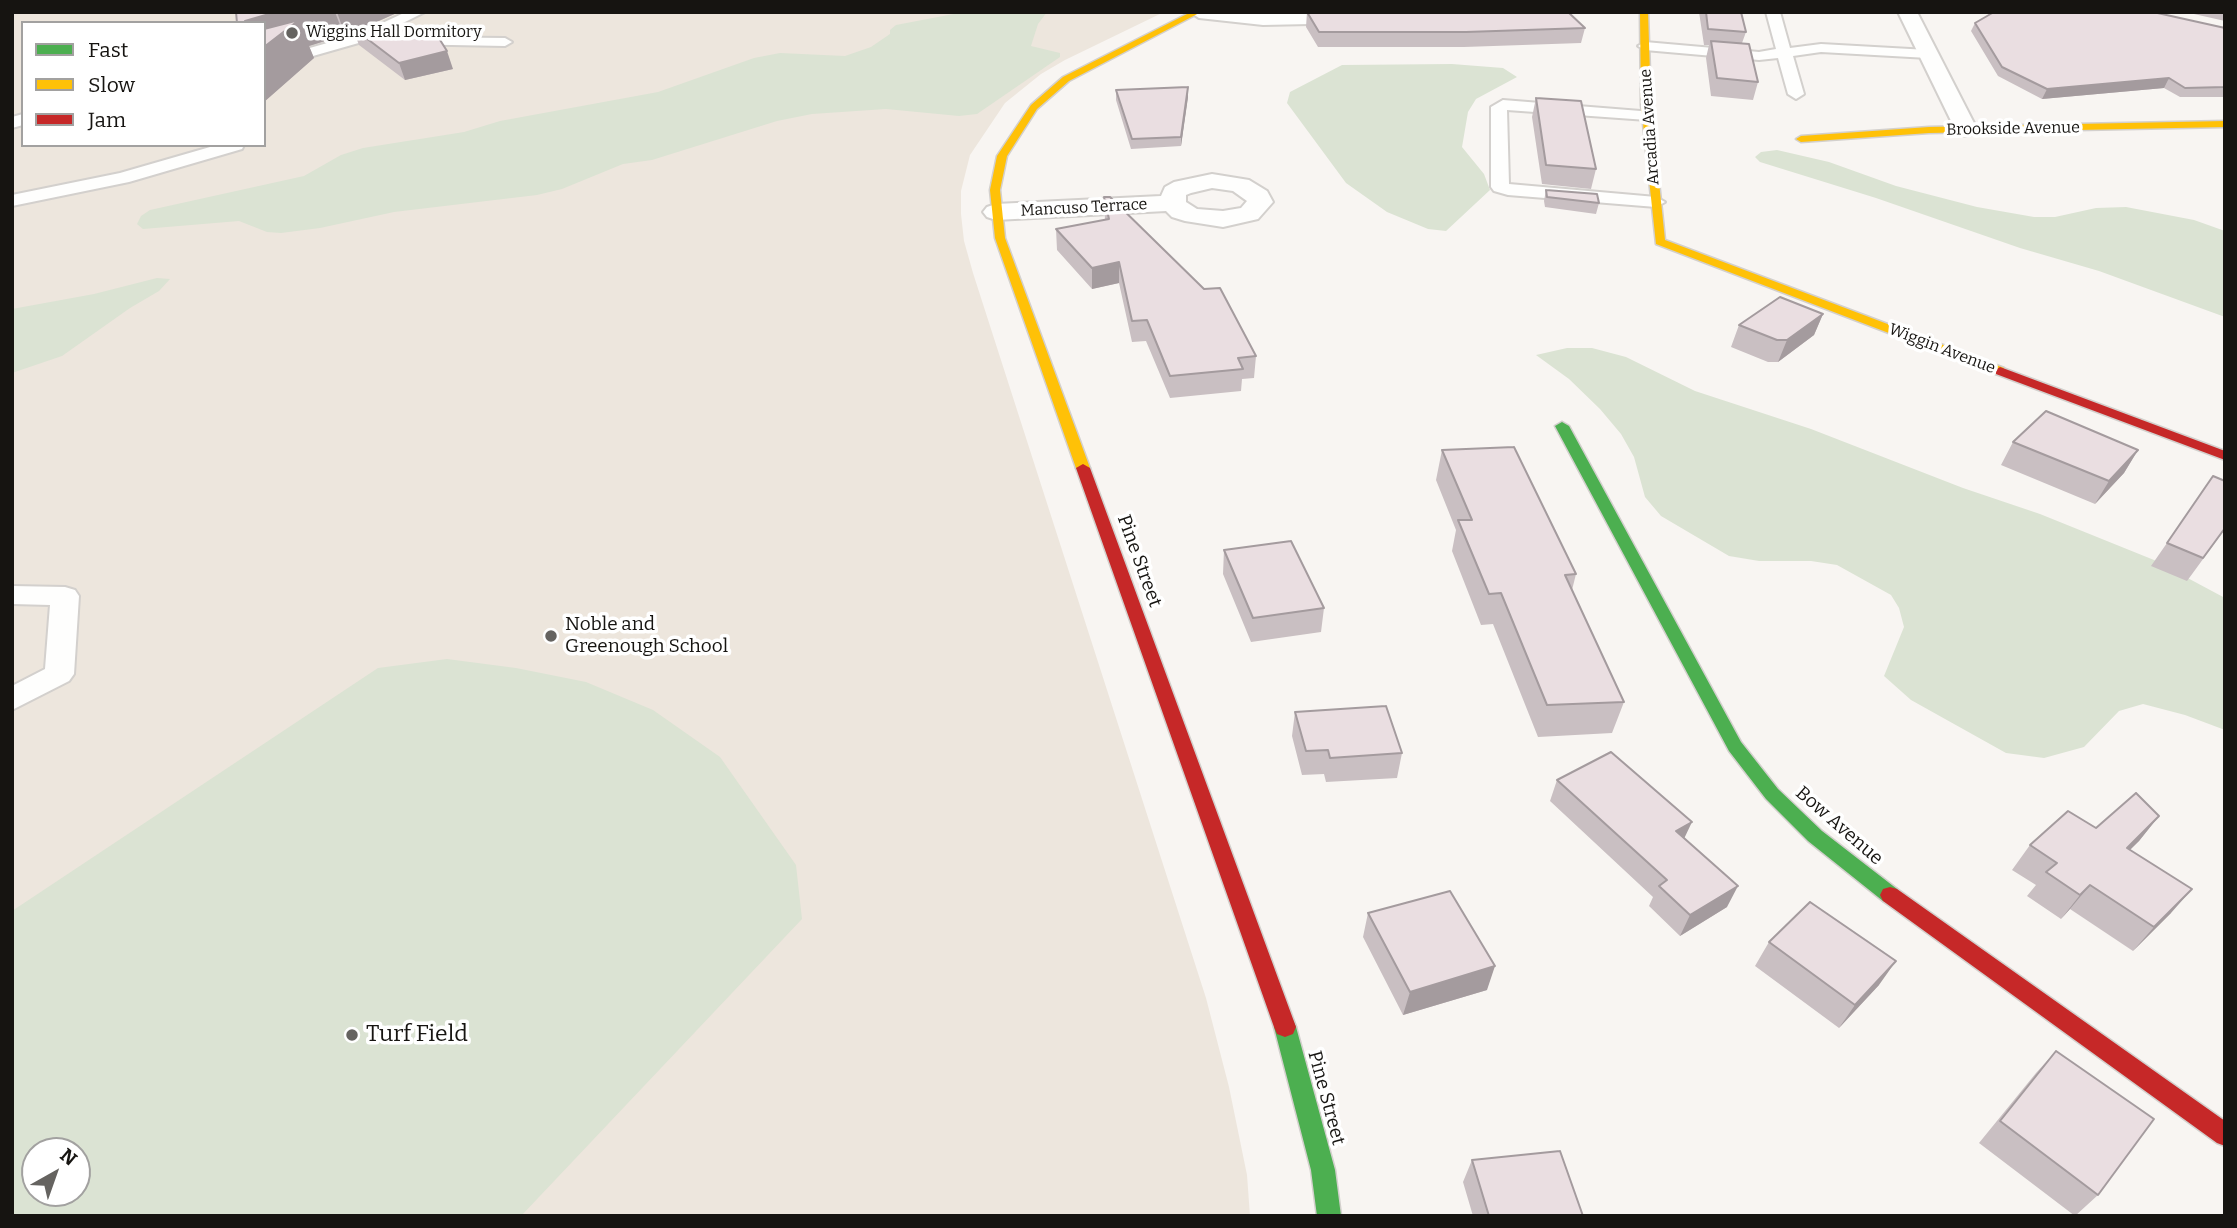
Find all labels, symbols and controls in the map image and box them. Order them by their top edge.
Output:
legend [21,21,266,147]
place label: Wiggins Hall Dormitory [306,23,482,43]
marker: Wiggins Hall Dormitory [284,25,300,41]
text: Fast [88,37,128,63]
street label: Arcadia Avenue [1636,68,1664,186]
text: Slow [88,72,135,98]
text: Jam [88,107,126,133]
street label: Brookside Avenue [1946,118,2080,140]
street label: Mancuso Terrace [1020,195,1148,221]
street label: Wiggin Avenue [1886,320,1998,378]
street label: Pine Street [1112,512,1166,610]
place label: Noble and Greenough School [565,614,728,658]
marker: Noble and Greenough School [543,628,559,644]
street label: Bow Avenue [1791,782,1887,870]
place label: Turf Field [366,1021,468,1049]
marker: Turf Field [344,1027,360,1043]
street label: Pine Street [1302,1048,1350,1148]
north arrow [21,1137,91,1207]
text: N [56,1144,82,1171]

